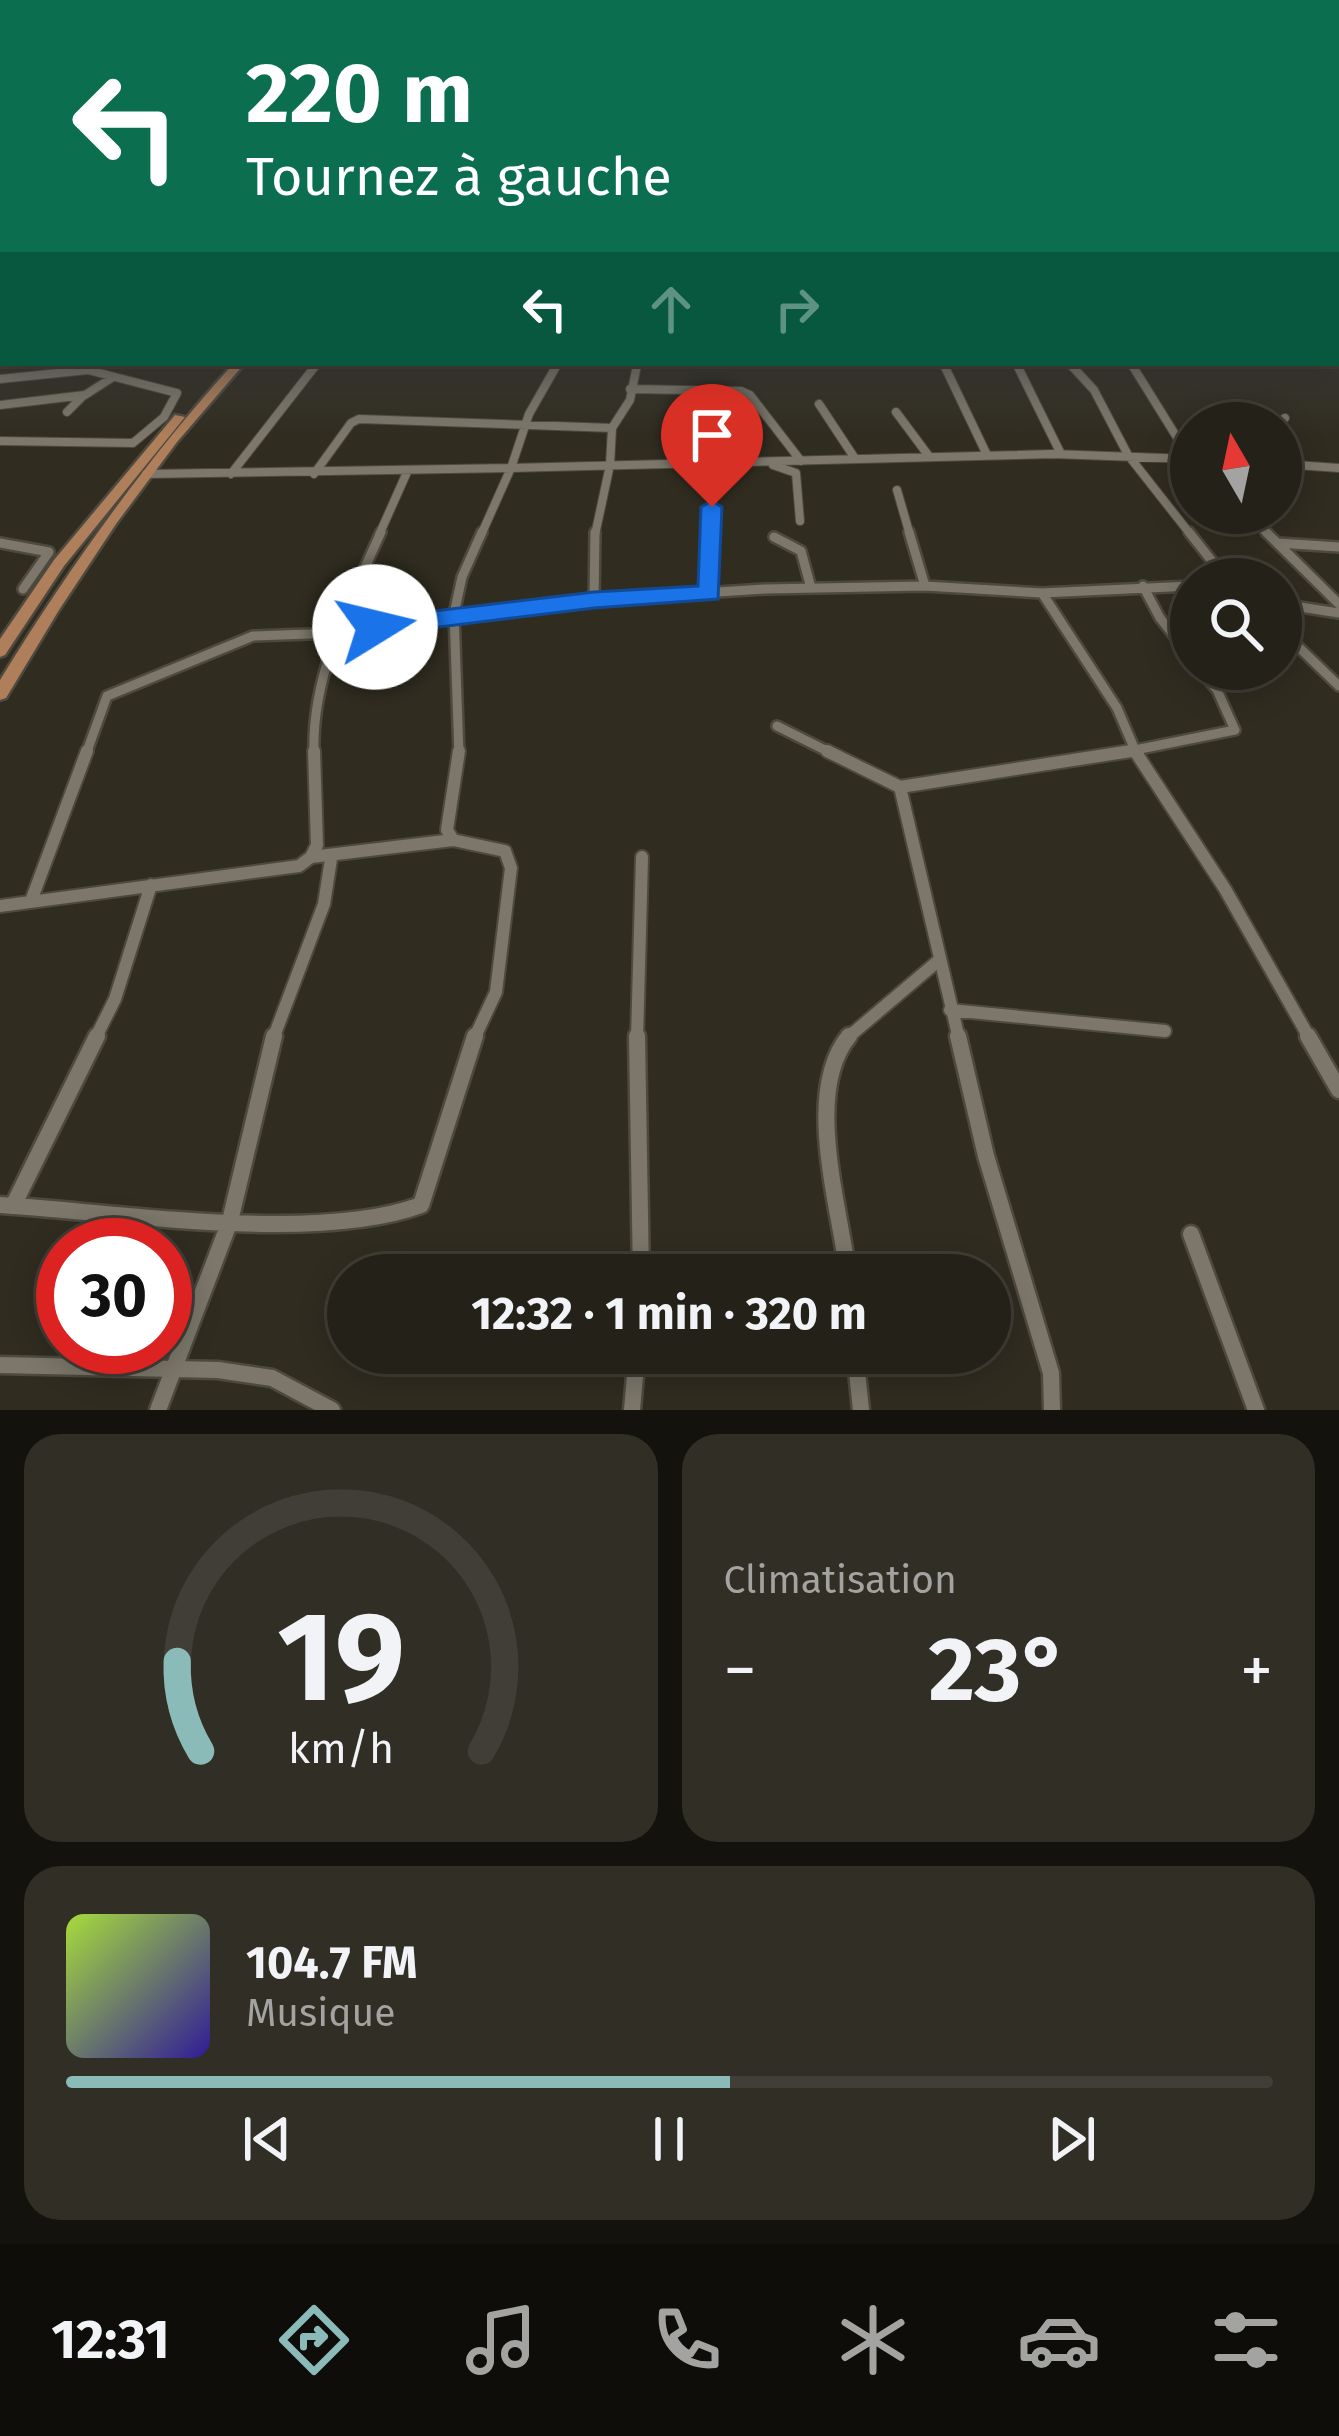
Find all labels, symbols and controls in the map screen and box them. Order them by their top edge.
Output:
text: 220 m [246,43,473,144]
icon: left [48,48,204,204]
text: Tournez à gauche [246,145,672,209]
icon: left [512,276,578,342]
icon: ahead [638,276,704,342]
icon: right [764,276,830,342]
pin [661,384,763,507]
icon: arrive [679,402,745,468]
north arrow [1170,402,1302,534]
map controls [1170,402,1302,690]
button: search [1170,558,1302,690]
position arrow [312,564,438,690]
speed limit sign: 30 [36,1218,192,1374]
text: 12:32 · 1 min · 320 m [471,1287,867,1341]
text: Climatisation [724,1557,957,1603]
text: 19 [277,1583,405,1733]
text: 23° [928,1616,1068,1724]
text: − [724,1631,757,1710]
text: + [1240,1631,1273,1710]
text: km/h [288,1723,394,1774]
text: 104.7 FM [246,1936,417,1990]
text: Musique [246,1990,396,2036]
icon: previous [234,2106,300,2172]
icon: pause [636,2106,702,2172]
icon: next [1039,2106,1105,2172]
icon: directions [272,2298,356,2382]
icon: music [459,2298,543,2382]
icon: phone [645,2298,729,2382]
icon: climate [831,2298,915,2382]
icon: car [1017,2298,1101,2382]
icon: filters [1204,2298,1288,2382]
text: 12:31 [51,2308,170,2372]

